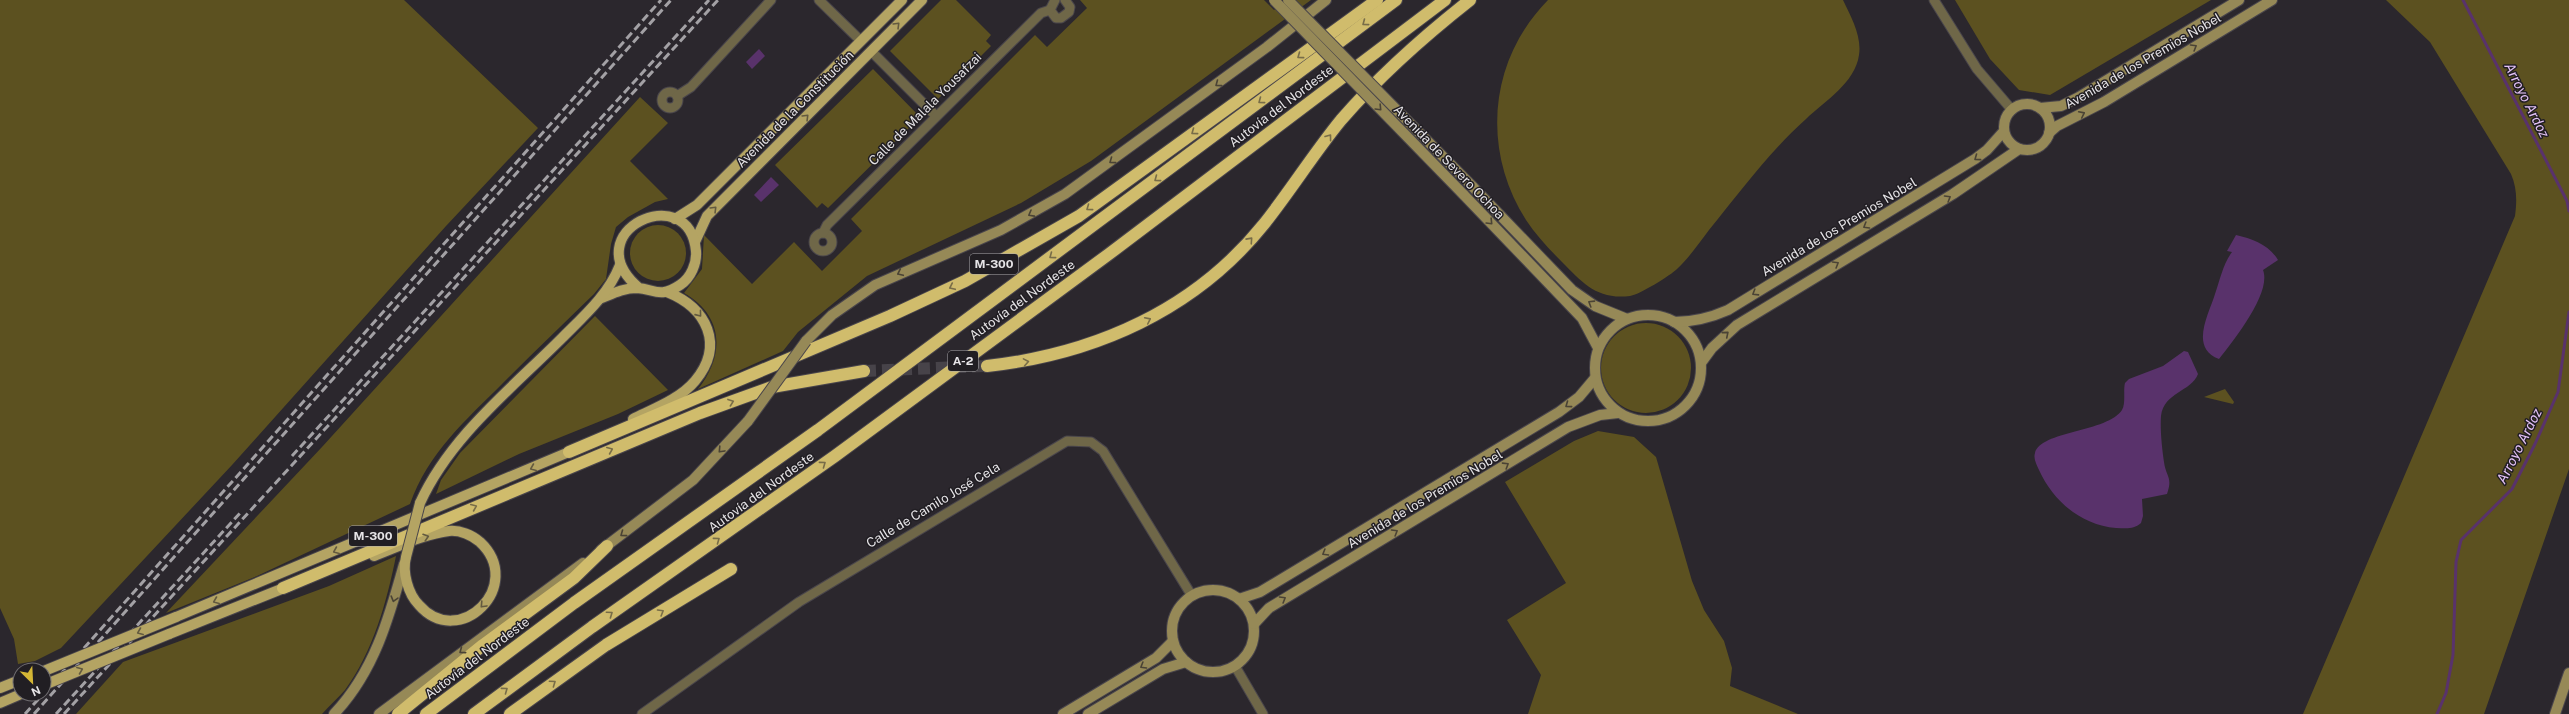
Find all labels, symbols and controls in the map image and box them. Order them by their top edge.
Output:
street label: Avenida de los Premios Nobel [2062,10,2224,112]
one-way arrow [1363,18,1370,25]
one-way arrow [892,22,900,30]
one-way arrow [2190,45,2197,52]
street label: Avenida de la Constitución [733,47,857,171]
street label: Calle de Malala Yousafzai [866,50,984,168]
one-way arrow [1297,51,1304,58]
water label: Arroyo Ardoz [2501,60,2553,141]
street label: Autovía del Nordeste [1226,62,1336,150]
one-way arrow [1215,79,1222,86]
one-way arrow [1258,96,1265,104]
street label: Avenida de Severo Ochoa [1391,102,1507,222]
one-way arrow [1374,103,1382,111]
one-way arrow [2078,111,2086,119]
one-way arrow [801,114,808,122]
one-way arrow [1192,127,1199,134]
one-way arrow [1324,134,1331,141]
one-way arrow [1974,153,1981,160]
one-way arrow [1110,156,1117,163]
one-way arrow [1154,174,1161,181]
street label: Avenida de los Premios Nobel [1759,175,1919,279]
one-way arrow [1944,195,1951,202]
one-way arrow [1086,204,1093,211]
one-way arrow [709,206,717,214]
one-way arrow [1028,209,1035,216]
one-way arrow [1485,217,1493,225]
one-way arrow [1863,221,1870,228]
one-way arrow [1245,237,1252,245]
one-way arrow [1050,251,1057,258]
road number: M-300 [970,254,1018,274]
street label: Autovía del Nordeste [966,257,1078,343]
one-way arrow [1832,262,1839,269]
one-way arrow [897,268,905,276]
one-way arrow [949,282,957,290]
one-way arrow [1752,289,1759,296]
one-way arrow [1588,300,1595,307]
one-way arrow [694,309,701,316]
one-way arrow [1144,317,1152,325]
one-way arrow [1722,331,1729,338]
road number: A-2 [948,351,978,371]
one-way arrow [1022,358,1029,366]
one-way arrow [727,398,734,406]
one-way arrow [1565,401,1572,408]
water label: Arroyo Ardoz [2493,405,2545,486]
one-way arrow [718,445,726,453]
one-way arrow [606,447,614,455]
street label: Avenida de los Premios Nobel [1345,447,1505,551]
street label: Autovía del Nordeste [705,449,817,535]
street label: Calle de Camilo José Cela [863,459,1003,551]
one-way arrow [819,462,826,469]
one-way arrow [1502,462,1509,470]
one-way arrow [529,463,536,471]
one-way arrow [470,504,477,512]
road number: M-300 [349,526,397,546]
one-way arrow [1391,529,1398,537]
one-way arrow [620,530,627,537]
one-way arrow [422,533,429,542]
one-way arrow [713,538,720,545]
one-way arrow [332,547,339,555]
one-way arrow [1322,548,1329,555]
one-way arrow [390,596,399,603]
one-way arrow [212,597,219,605]
one-way arrow [1279,597,1286,604]
one-way arrow [480,600,488,608]
one-way arrow [657,609,664,616]
one-way arrow [606,612,613,619]
street label: Autovía del Nordeste [422,614,532,702]
one-way arrow [137,627,145,635]
one-way arrow [460,646,467,653]
one-way arrow [1140,661,1147,668]
north arrow [12,662,52,702]
one-way arrow [77,667,84,675]
one-way arrow [548,681,555,688]
text: N [30,684,42,698]
one-way arrow [501,687,508,695]

